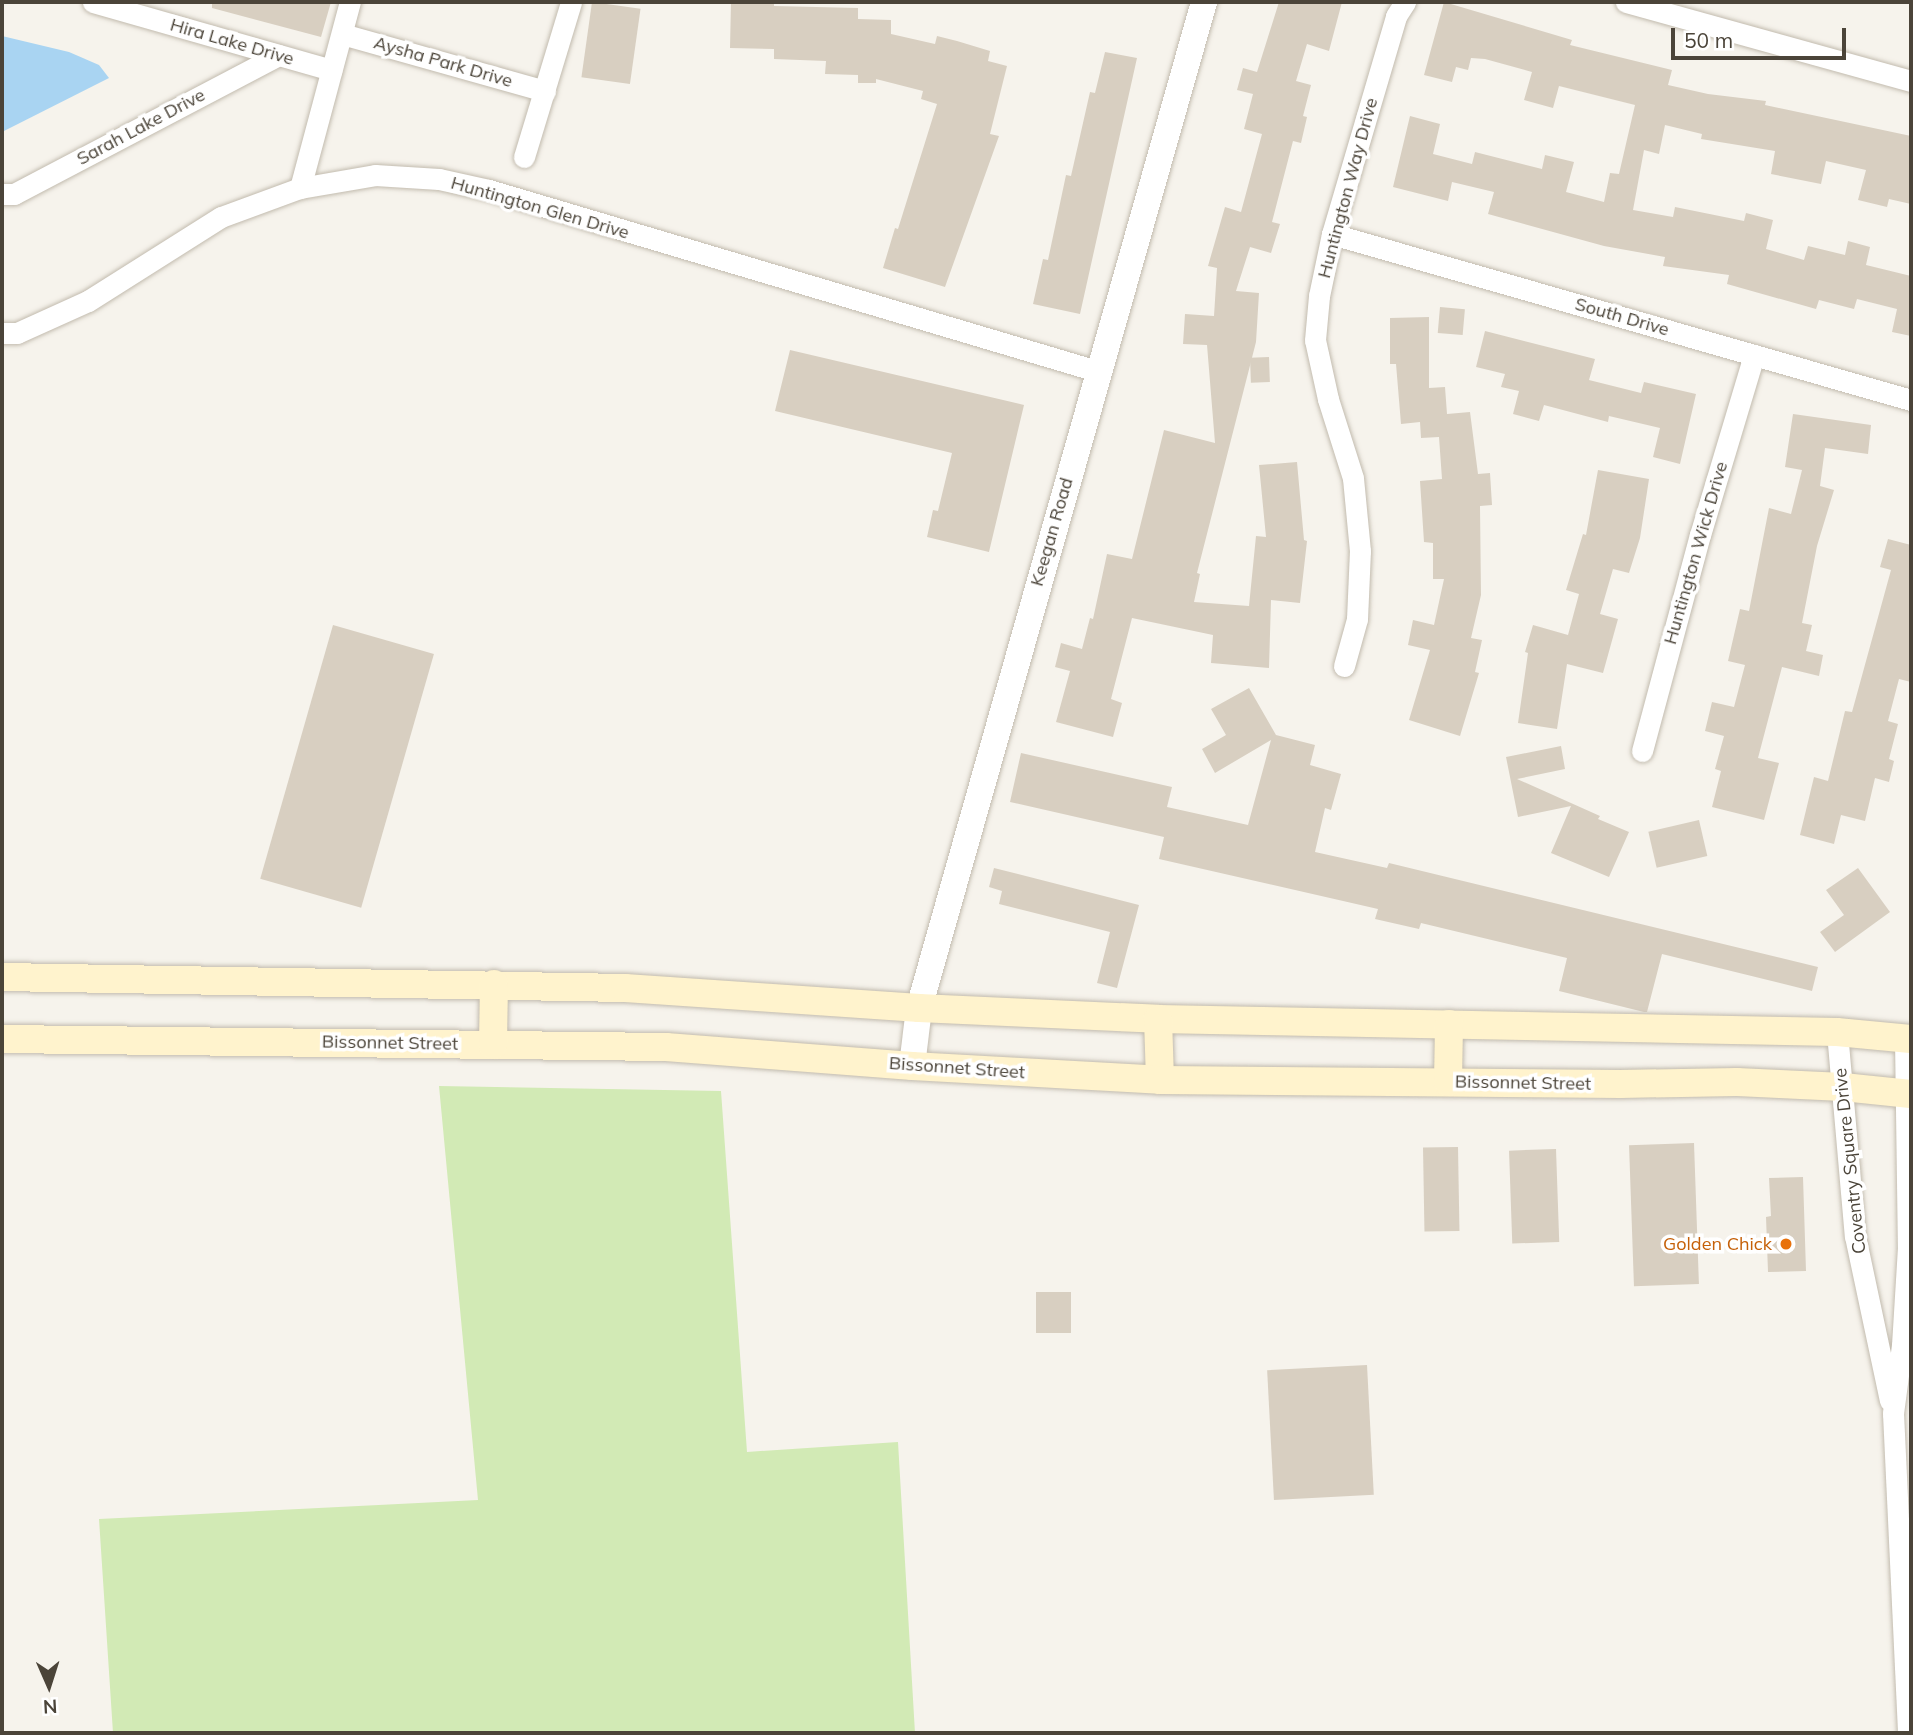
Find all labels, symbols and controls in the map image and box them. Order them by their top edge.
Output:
street label: Hira Lake Drive [168,14,296,70]
scale bar [1675,14,1850,58]
text: 50 m [1684,27,1733,53]
street label: Aysha Park Drive [371,32,515,92]
street label: Sarah Lake Drive [73,84,209,170]
street label: Huntington Way Drive [1314,95,1382,281]
street label: Huntington Glen Drive [448,172,632,244]
street label: South Drive [1572,293,1672,341]
street label: Huntington Wick Drive [1660,459,1732,647]
street label: Keegan Road [1026,475,1078,589]
street label: Bissonnet Street [322,1031,458,1055]
street label: Bissonnet Street [888,1052,1026,1084]
street label: Coventry Square Drive [1829,1067,1871,1255]
street label: Bissonnet Street [1455,1071,1591,1095]
place label: Golden Chick [1663,1233,1772,1255]
marker: Golden Chick [1778,1236,1794,1252]
north arrow [14,1651,84,1721]
text: N [42,1695,58,1719]

